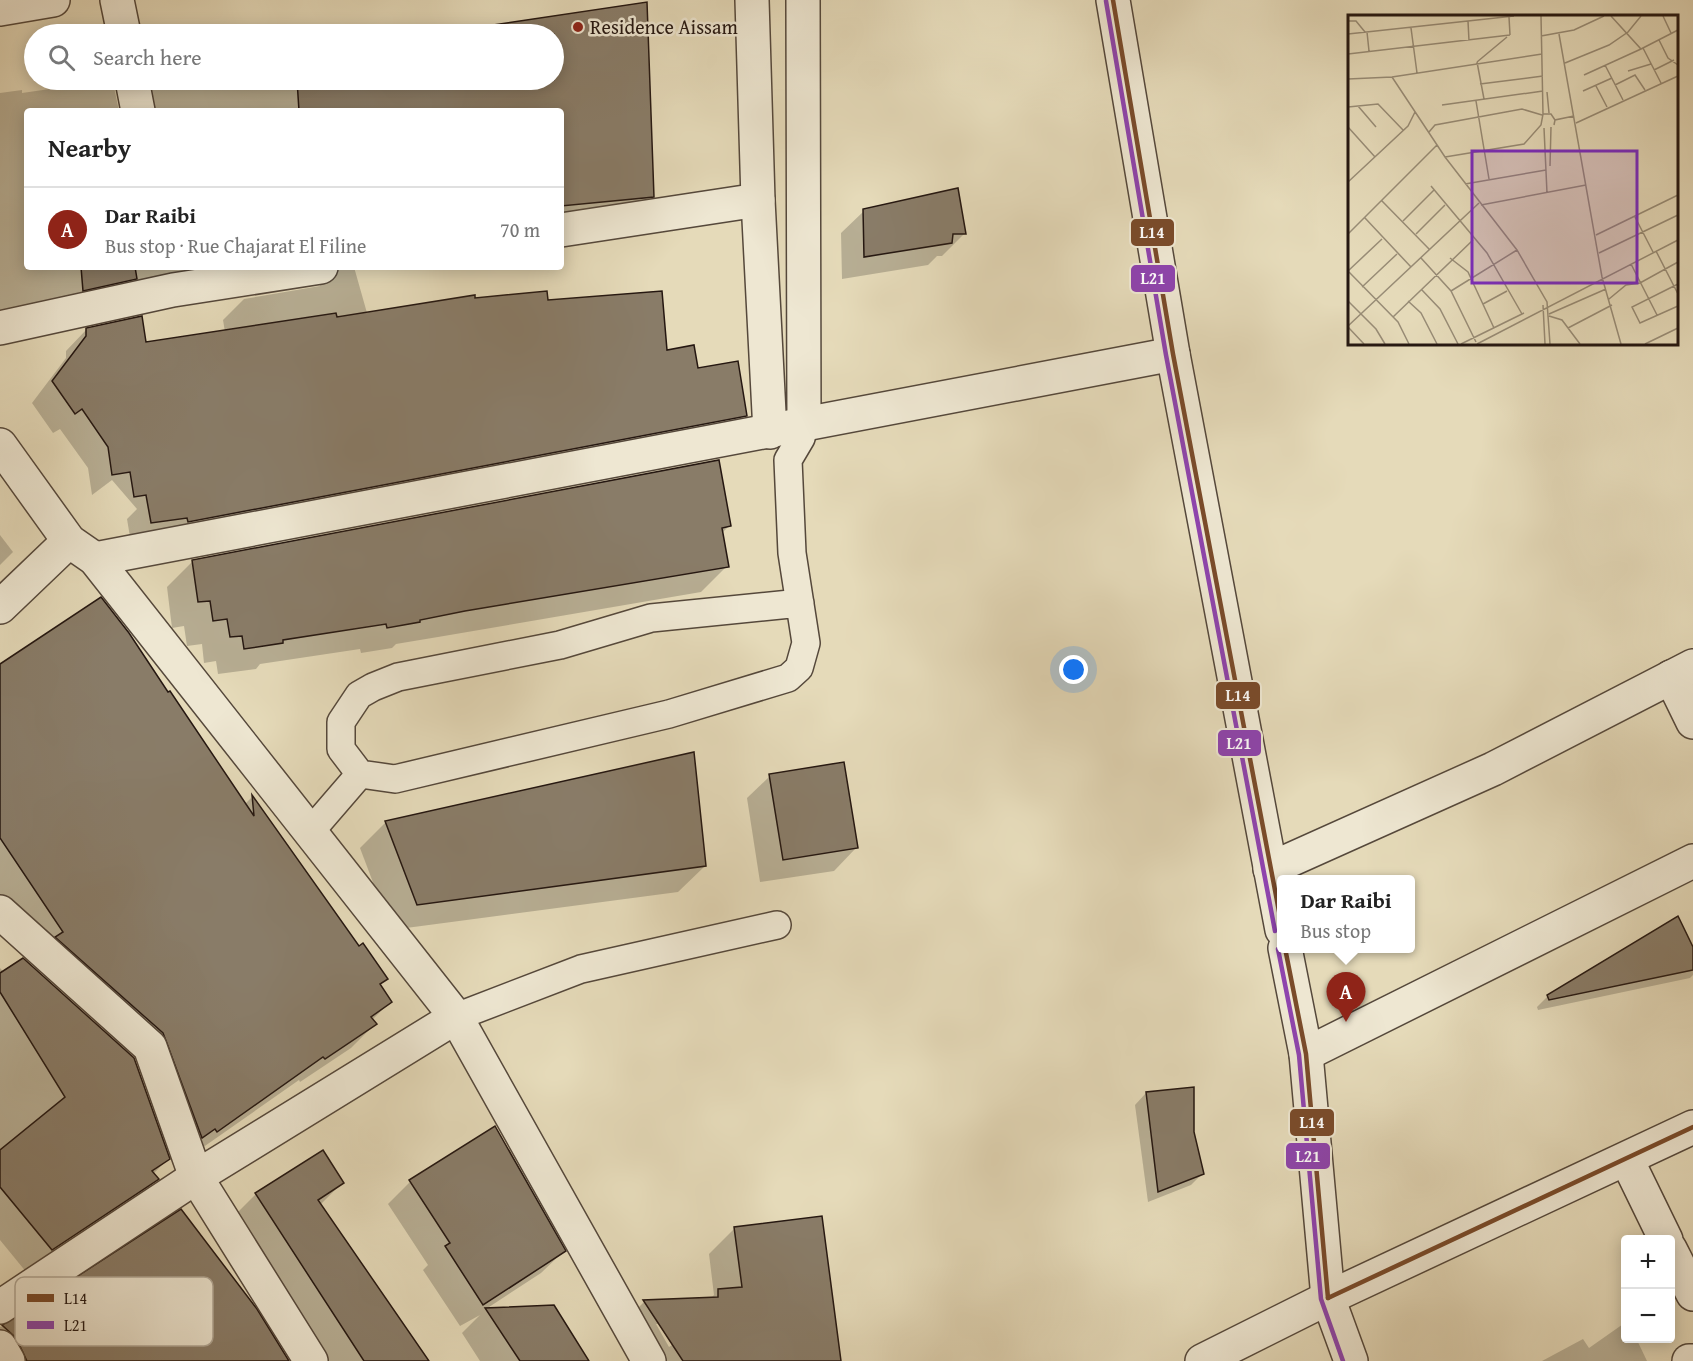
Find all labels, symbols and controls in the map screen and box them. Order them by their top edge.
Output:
place label: Residence Aissam [590,12,738,41]
inset map [1348,15,1678,345]
marker: Residence Aissam [571,20,585,34]
search box [24,24,564,90]
icon: search [45,41,78,74]
text: Search here [93,41,202,73]
text: Nearby [48,128,131,167]
text: Dar Raibi [105,199,196,231]
text: A [61,215,74,244]
text: 70 m [500,215,540,244]
line badge: L14 [1130,218,1175,247]
text: L14 [1140,220,1164,244]
text: Bus stop · Rue Chajarat El Filine [105,231,366,260]
line badge: L21 [1130,264,1176,293]
text: L21 [1141,266,1165,290]
your location [1059,655,1088,684]
line badge: L14 [1215,681,1261,710]
text: L14 [1226,683,1250,707]
line badge: L21 [1217,729,1262,757]
text: L21 [1227,731,1251,755]
popup [1277,875,1415,953]
text: Dar Raibi [1300,884,1392,916]
text: Bus stop [1300,916,1371,945]
pin: A [1326,972,1366,1022]
line badge: L14 [1289,1108,1335,1137]
text: L14 [1300,1110,1324,1134]
line badge: L21 [1285,1142,1331,1170]
text: L21 [1296,1144,1320,1168]
map controls [1621,1235,1675,1343]
button: + [1621,1235,1675,1289]
legend [15,1277,213,1346]
text: L14 [64,1286,88,1310]
button: − [1621,1289,1675,1343]
text: L21 [64,1313,87,1337]

